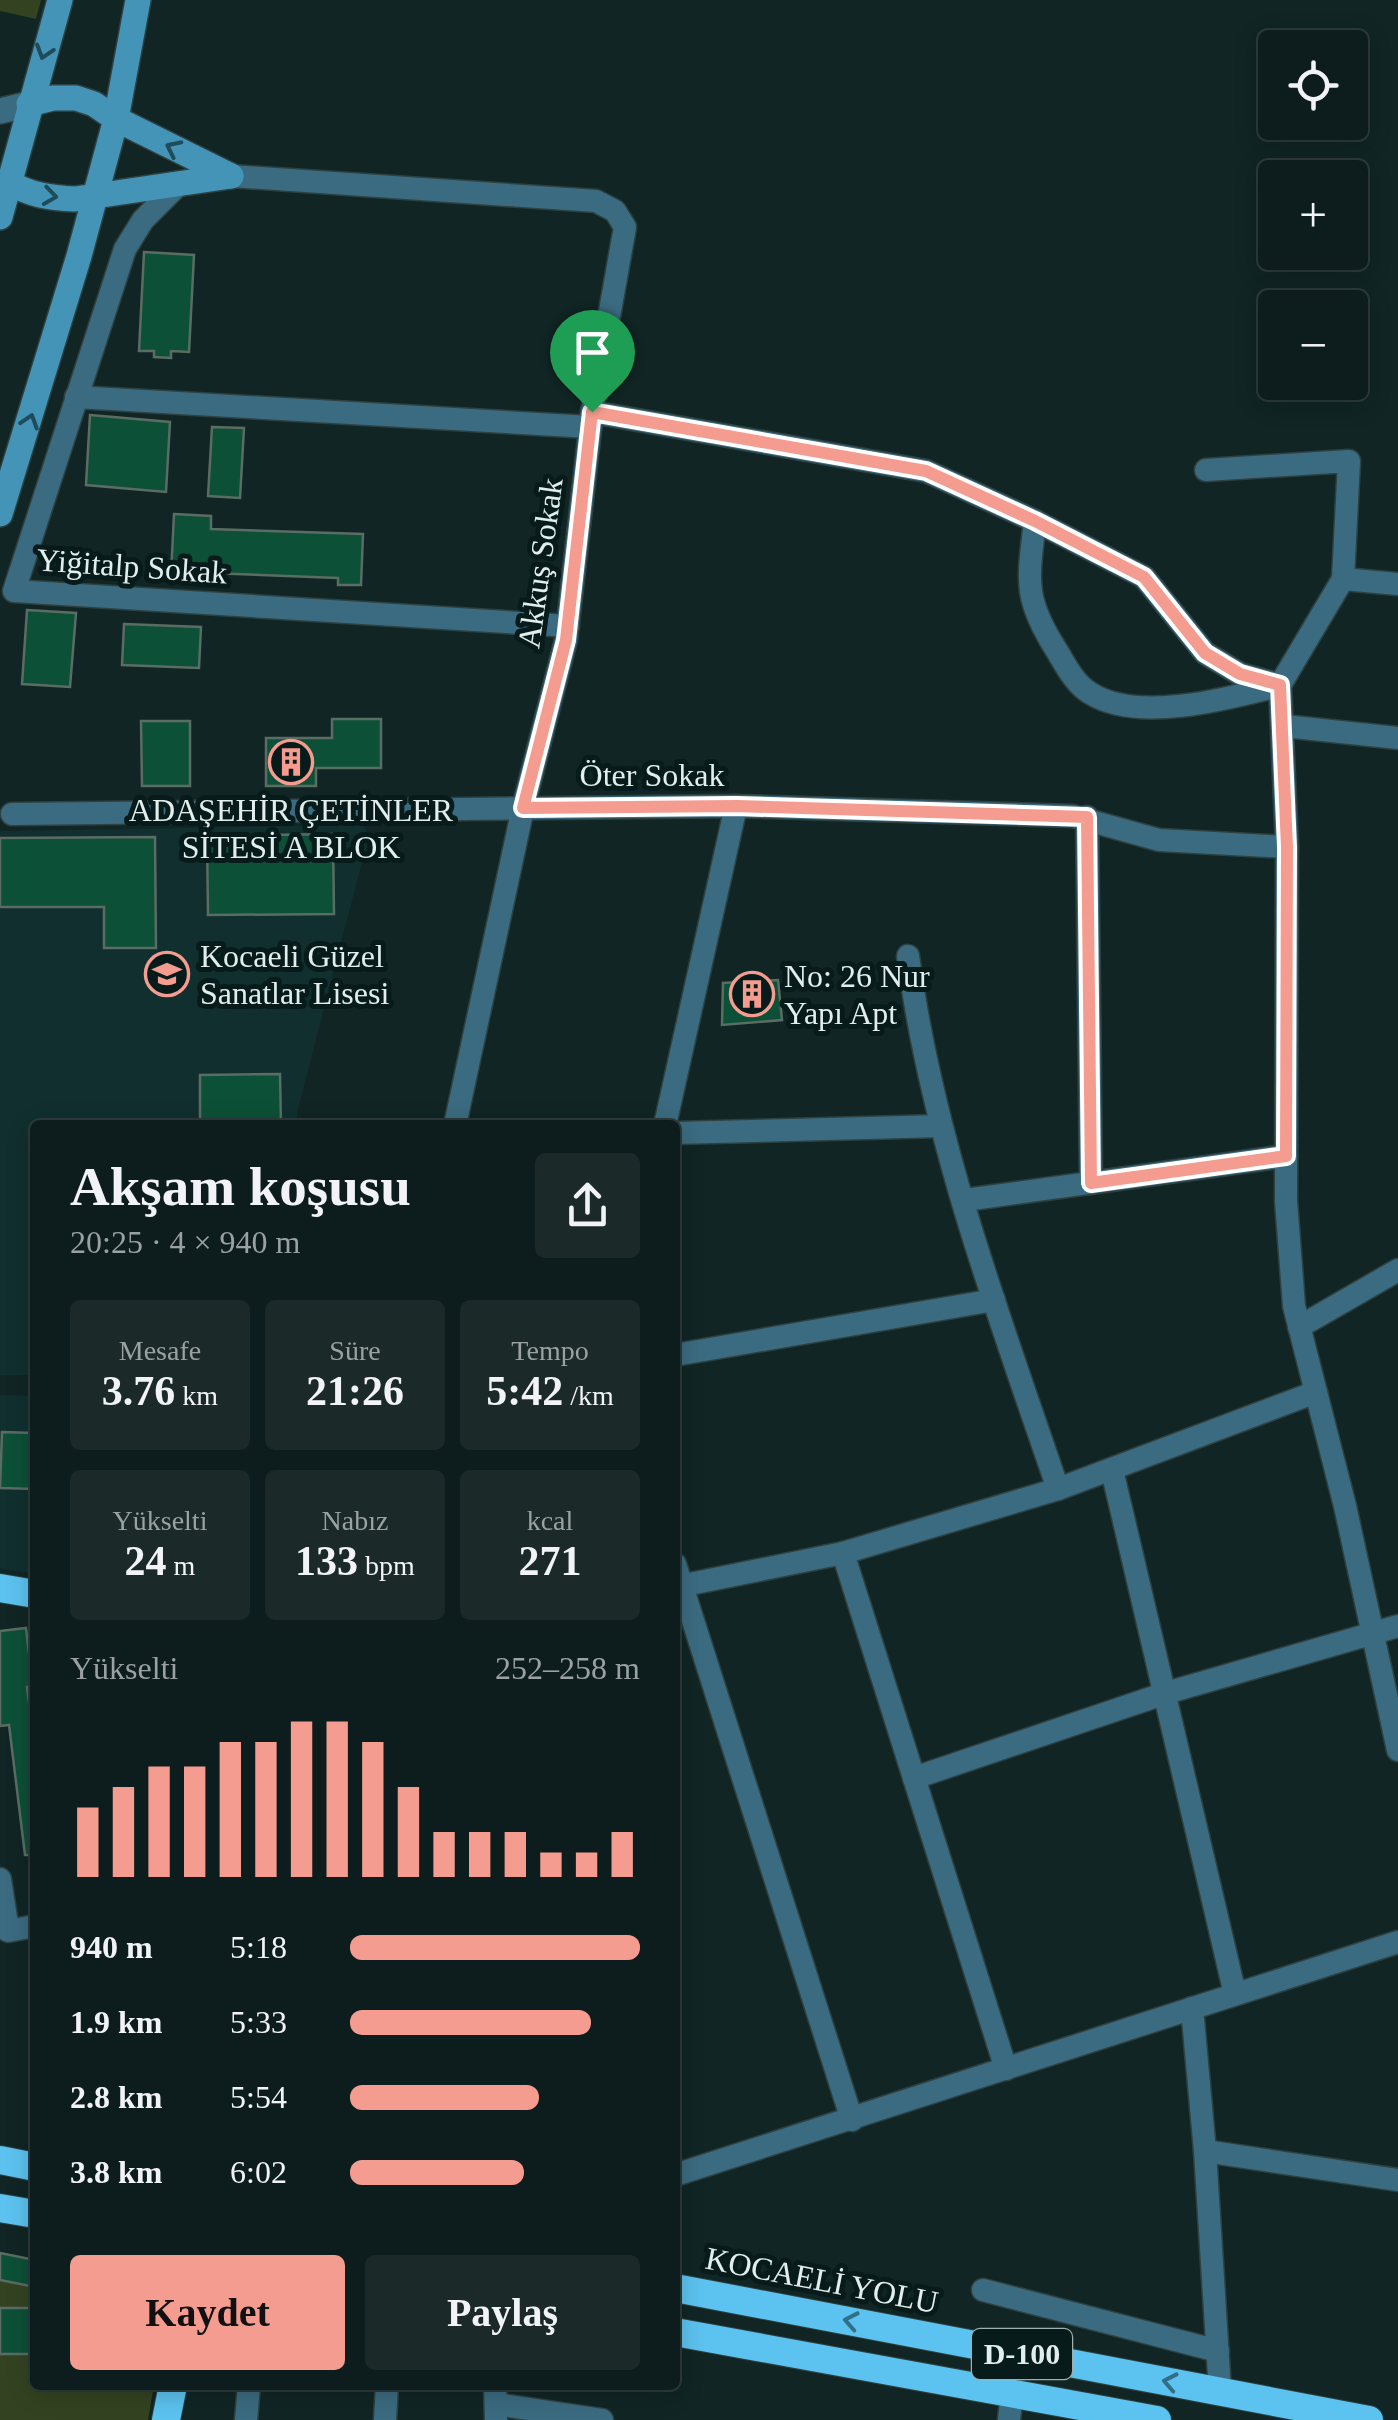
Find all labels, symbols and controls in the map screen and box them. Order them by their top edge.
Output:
map controls [1258,30,1368,400]
button: locate [1258,30,1368,140]
one-way arrow [35,43,56,60]
one-way arrow [166,140,184,160]
button: + [1258,160,1368,270]
one-way arrow [42,185,59,206]
button: − [1258,290,1368,400]
pin [550,310,635,413]
icon: arrive [565,325,620,380]
one-way arrow [18,414,39,431]
street label: Akkuş Sokak [510,476,570,650]
street label: Yiğitalp Sokak [35,541,229,591]
building icon: ADAŞEHİR ÇETİNLER SİTESİ A BLOK [268,739,314,785]
street label: Öter Sokak [580,757,724,793]
place label: ADAŞEHİR ÇETİNLER SİTESİ A BLOK [129,792,454,865]
place label: Kocaeli Güzel Sanatlar Lisesi [200,938,389,1011]
school or university icon: Kocaeli Güzel Sanatlar Lisesi [144,951,190,997]
place label: No: 26 Nur Yapı Apt [784,958,930,1031]
building icon: No: 26 Nur Yapı Apt [729,971,775,1017]
button: share [535,1153,640,1258]
text: Akşam koşusu [70,1156,411,1217]
text: 20:25 · 4 × 940 m [70,1224,300,1260]
text: Mesafe [119,1335,201,1366]
text: Süre [329,1335,381,1366]
text: Tempo [511,1335,589,1366]
text: 3.76 [102,1368,175,1414]
text: 21:26 [306,1368,404,1414]
text: 5:42 [486,1368,563,1414]
text: km [175,1380,218,1411]
text: /km [563,1380,614,1411]
text: Yükselti [113,1505,207,1536]
text: Nabız [322,1505,388,1536]
text: kcal [527,1505,573,1536]
text: 24 [125,1538,167,1584]
text: 133 [295,1538,358,1584]
text: 271 [519,1538,582,1584]
text: m [167,1550,195,1581]
text: bpm [358,1550,415,1581]
text: Yükselti [70,1650,178,1686]
text: 252–258 m [495,1650,640,1686]
text: 940 m [70,1929,153,1965]
text: 5:18 [230,1929,287,1965]
text: 1.9 km [70,2004,162,2040]
text: 5:33 [230,2004,287,2040]
text: 2.8 km [70,2079,162,2115]
text: 5:54 [230,2079,287,2115]
text: 3.8 km [70,2154,162,2190]
text: 6:02 [230,2154,287,2190]
street label: KOCAELİ YOLU [703,2240,941,2320]
button: Kaydet [70,2255,345,2370]
button: Paylaş [365,2255,640,2370]
one-way arrow [843,2312,860,2333]
road number: D-100 [972,2329,1072,2379]
one-way arrow [1162,2372,1179,2393]

